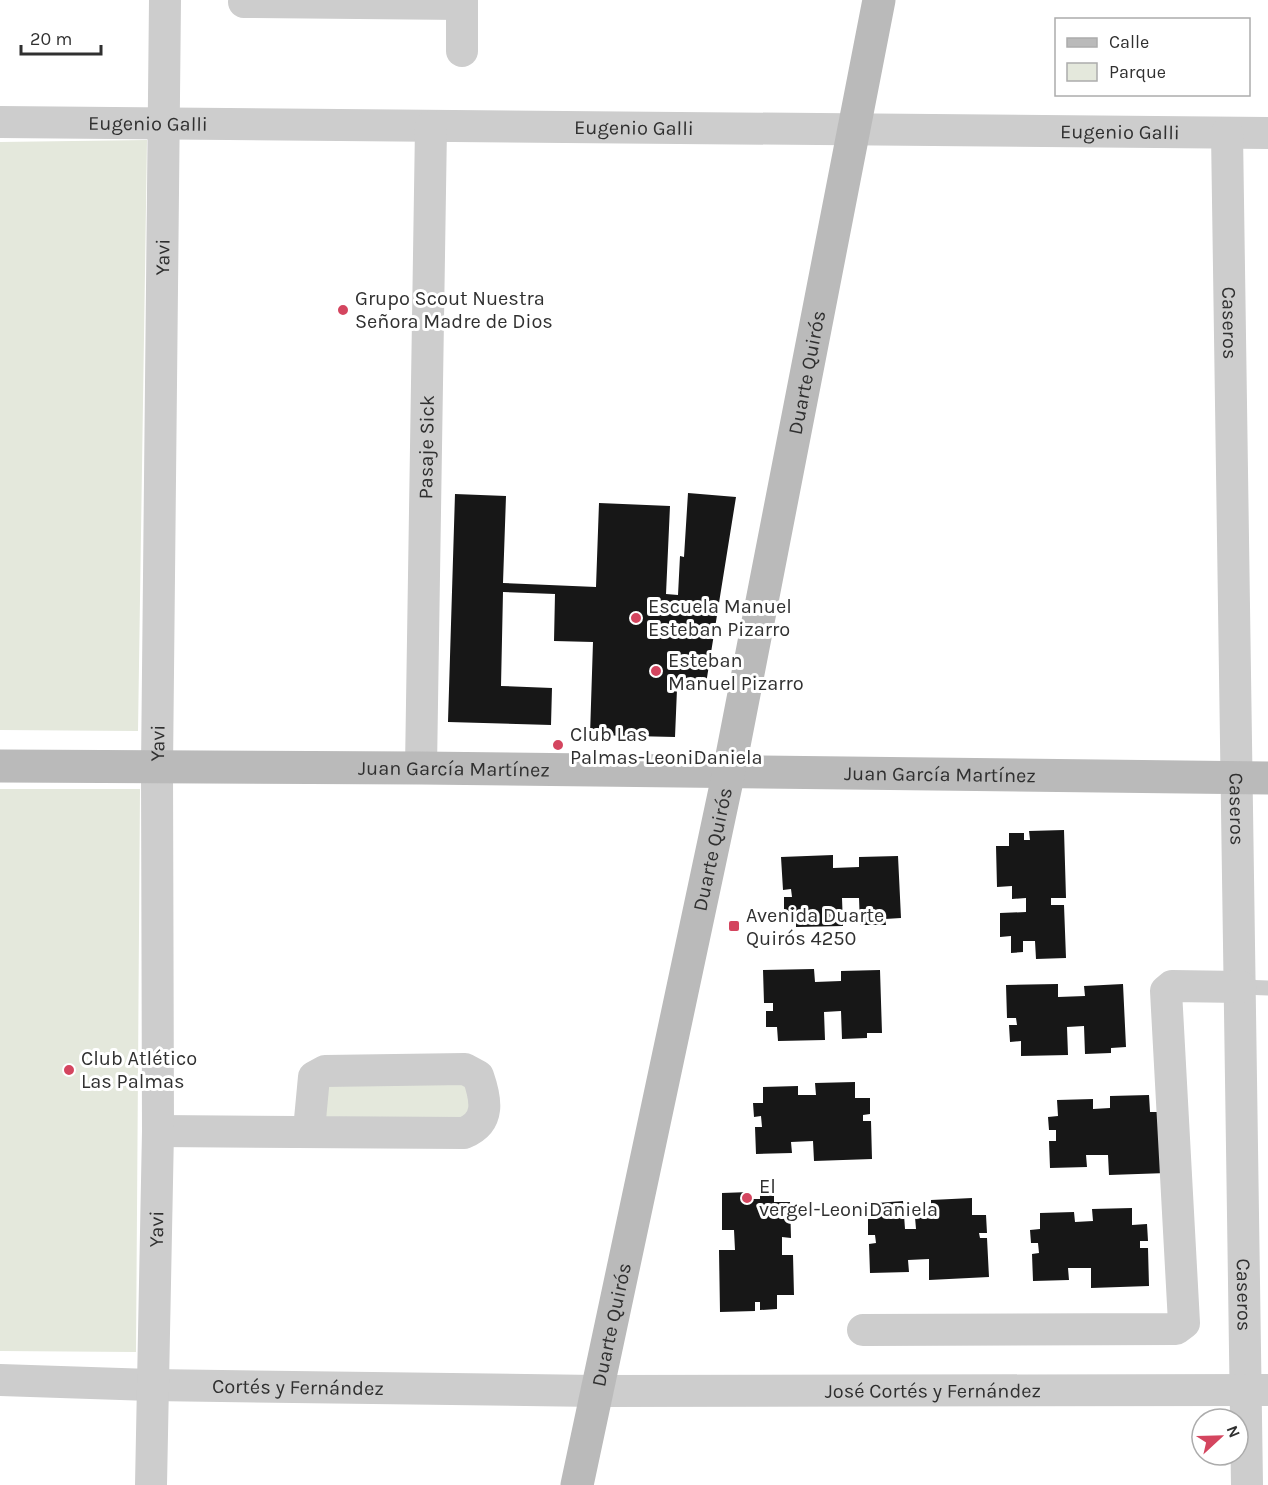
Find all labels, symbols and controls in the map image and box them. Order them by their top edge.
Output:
scale bar [21,18,100,56]
legend [1055,18,1250,96]
text: 20 m [30,28,72,50]
text: Calle [1109,31,1149,53]
text: Parque [1109,61,1166,83]
street label: Eugenio Galli [88,112,208,136]
street label: Eugenio Galli [574,116,694,140]
street label: Eugenio Galli [1060,120,1180,144]
street label: Yavi [151,239,175,276]
street label: Caseros [1217,286,1241,360]
place label: Grupo Scout Nuestra Señora Madre de Dios [355,287,553,333]
marker: Grupo Scout Nuestra Señora Madre de Dios [336,303,350,317]
street label: Duarte Quirós [784,309,830,437]
street label: Pasaje Sick [414,395,439,500]
place label: Escuela Manuel Esteban Pizarro [648,595,792,641]
marker: Escuela Manuel Esteban Pizarro [629,611,643,625]
place label: Esteban Manuel Pizarro [668,649,804,695]
marker: Esteban Manuel Pizarro [649,664,663,678]
place label: Club Las Palmas-LeoniDaniela [570,723,763,769]
street label: Yavi [146,725,169,762]
marker: Club Las Palmas-LeoniDaniela [551,738,565,752]
street label: Juan García Martínez [358,757,550,782]
street label: Juan García Martínez [844,762,1036,787]
street label: Caseros [1224,772,1249,845]
street label: Duarte Quirós [688,785,737,913]
place label: Avenida Duarte Quirós 4250 [746,904,884,950]
marker: Avenida Duarte Quirós 4250 [727,919,741,933]
place label: Club Atlético Las Palmas [81,1047,197,1093]
marker: Club Atlético Las Palmas [62,1063,76,1077]
place label: El vergel-LeoniDaniela [759,1175,938,1221]
marker: El vergel-LeoniDaniela [740,1191,754,1205]
street label: Yavi [145,1210,168,1248]
street label: Caseros [1232,1258,1256,1331]
street label: Duarte Quirós [587,1261,636,1389]
street label: Cortés y Fernández [212,1375,384,1400]
street label: José Cortés y Fernández [825,1379,1041,1403]
north arrow [1190,1407,1250,1467]
text: N [1222,1423,1244,1440]

